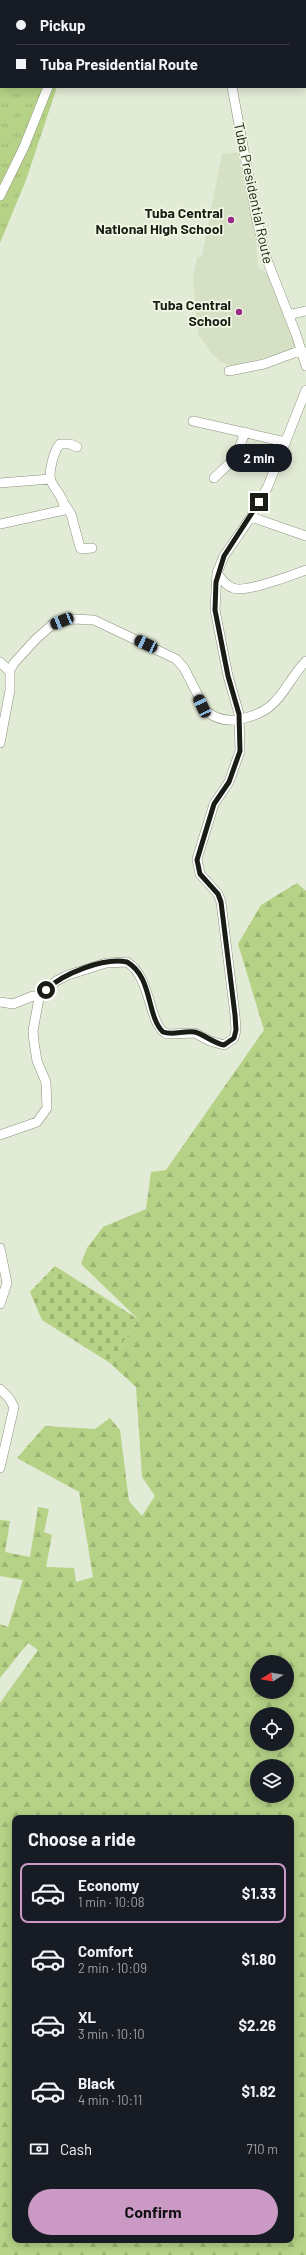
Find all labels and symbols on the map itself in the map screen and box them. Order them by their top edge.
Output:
street label: Tuba Presidential Route [231,121,277,265]
place label: Tuba Central National High School [95,204,223,237]
marker: Tuba Central National High School [226,215,236,225]
place label: Tuba Central School [153,296,231,329]
marker: Tuba Central School [234,307,244,317]
callout: 2 min [226,444,292,472]
route end [250,493,268,511]
car [49,611,75,631]
car [133,633,159,655]
car [191,693,213,719]
route start [37,981,55,999]
north arrow [250,1655,294,1699]

